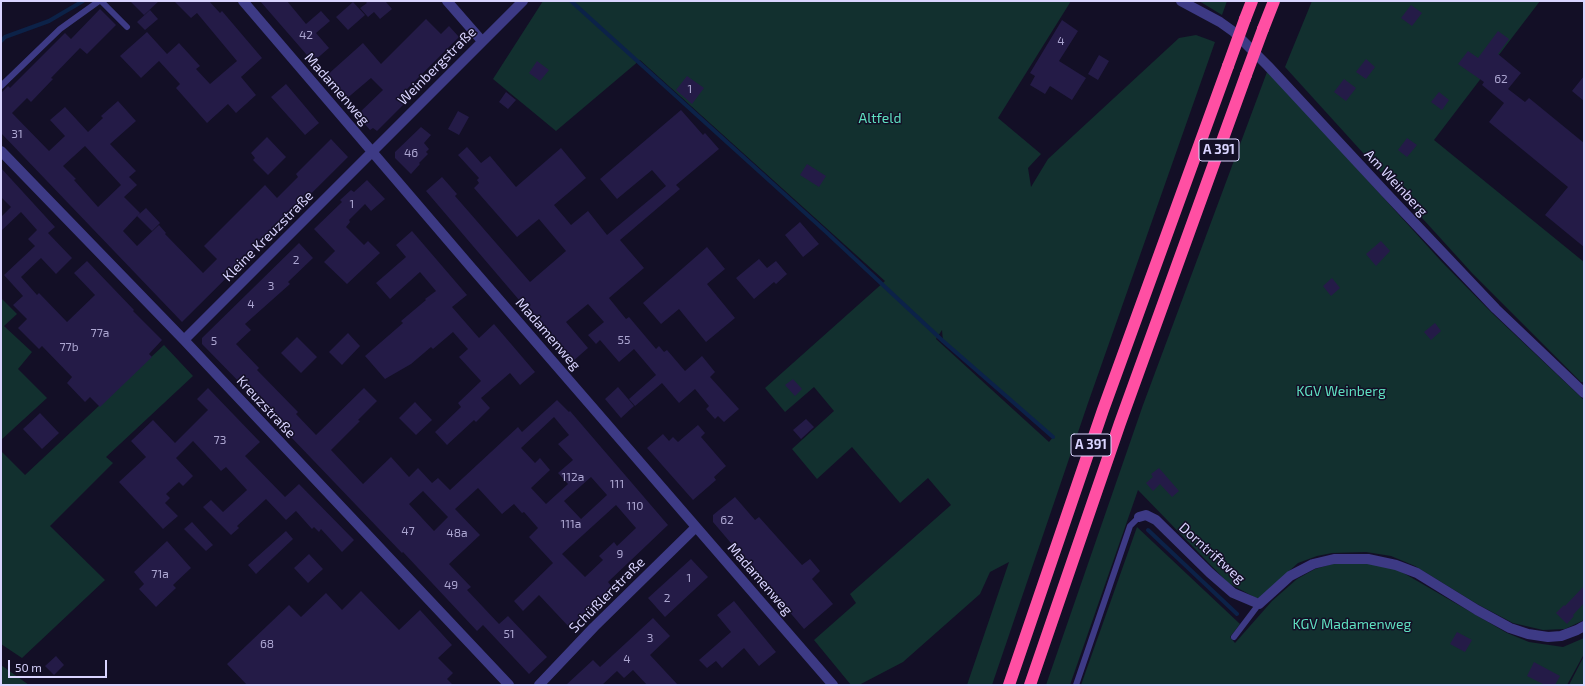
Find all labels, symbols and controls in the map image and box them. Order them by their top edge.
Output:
street label: Weinbergstraße [394,23,480,109]
house number: 42 [299,28,313,42]
house number: 4 [1057,34,1065,48]
street label: Madamenweg [301,49,373,129]
house number: 62 [1494,72,1508,86]
house number: 1 [688,82,692,96]
park label: Altfeld [858,110,902,126]
house number: 31 [11,127,23,141]
road number: A 391 [1199,139,1239,161]
house number: 46 [404,146,418,160]
street label: Am Weinberg [1361,146,1431,220]
street label: Kleine Kreuzstraße [219,187,317,285]
house number: 1 [350,197,354,211]
house number: 2 [293,253,299,267]
house number: 3 [268,279,274,293]
street label: Madamenweg [512,294,584,374]
house number: 4 [247,297,255,311]
house number: 77a [91,326,109,340]
house number: 55 [618,333,630,347]
house number: 5 [211,334,217,348]
house number: 77b [59,340,79,354]
street label: Kreuzstraße [233,372,299,442]
park label: KGV Weinberg [1296,383,1386,399]
house number: 73 [214,433,226,447]
road number: A 391 [1071,434,1111,456]
house number: 112a [562,470,584,484]
house number: 111 [610,477,624,491]
house number: 110 [627,499,643,513]
house number: 62 [720,513,734,527]
house number: 111a [561,517,581,531]
street label: Dorntriftweg [1176,519,1248,587]
house number: 47 [401,524,415,538]
house number: 48a [446,526,468,540]
street label: Madamenweg [724,539,796,619]
house number: 9 [617,547,623,561]
street label: Schüßlerstraße [566,554,648,636]
house number: 71a [151,567,169,581]
house number: 1 [687,571,691,585]
house number: 49 [444,578,458,592]
house number: 2 [664,591,670,605]
park label: KGV Madamenweg [1293,616,1411,632]
house number: 51 [503,627,515,641]
house number: 3 [647,631,653,645]
house number: 68 [260,637,274,651]
scale bar [10,652,109,678]
house number: 4 [623,652,631,666]
text: 50 m [15,660,42,674]

